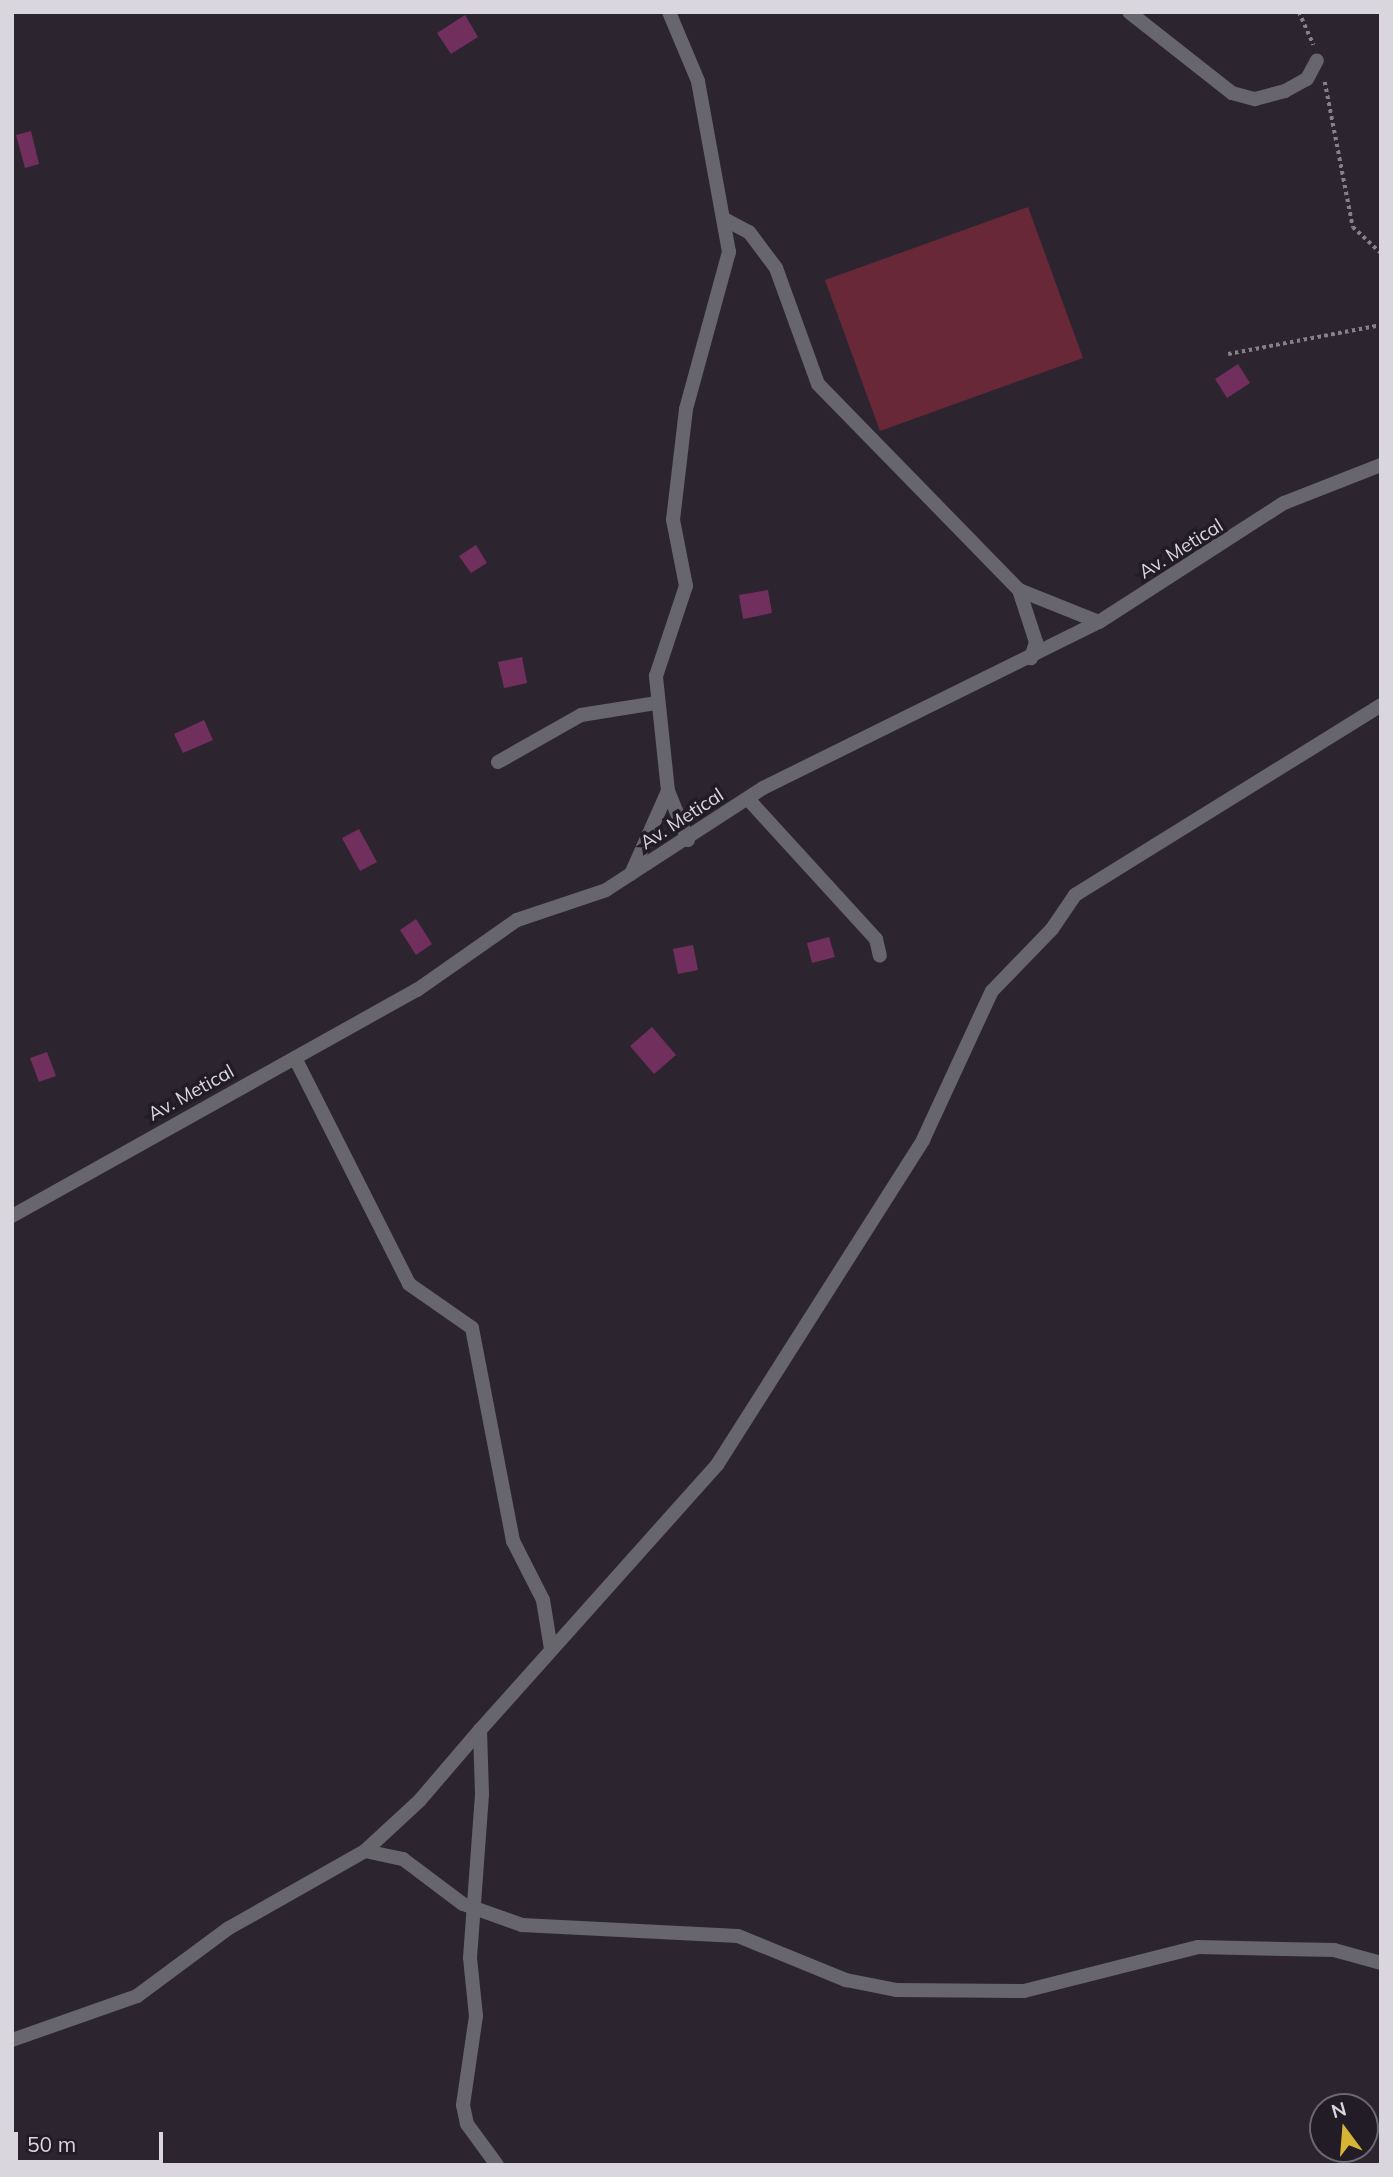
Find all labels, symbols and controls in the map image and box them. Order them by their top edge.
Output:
street label: Av. Metical [1135,514,1227,584]
street label: Av. Metical [636,784,728,854]
street label: Av. Metical [144,1060,238,1126]
north arrow [1309,2093,1379,2163]
text: N [1329,2096,1349,2123]
scale bar [18,2118,166,2162]
text: 50 m [27,2131,76,2157]

